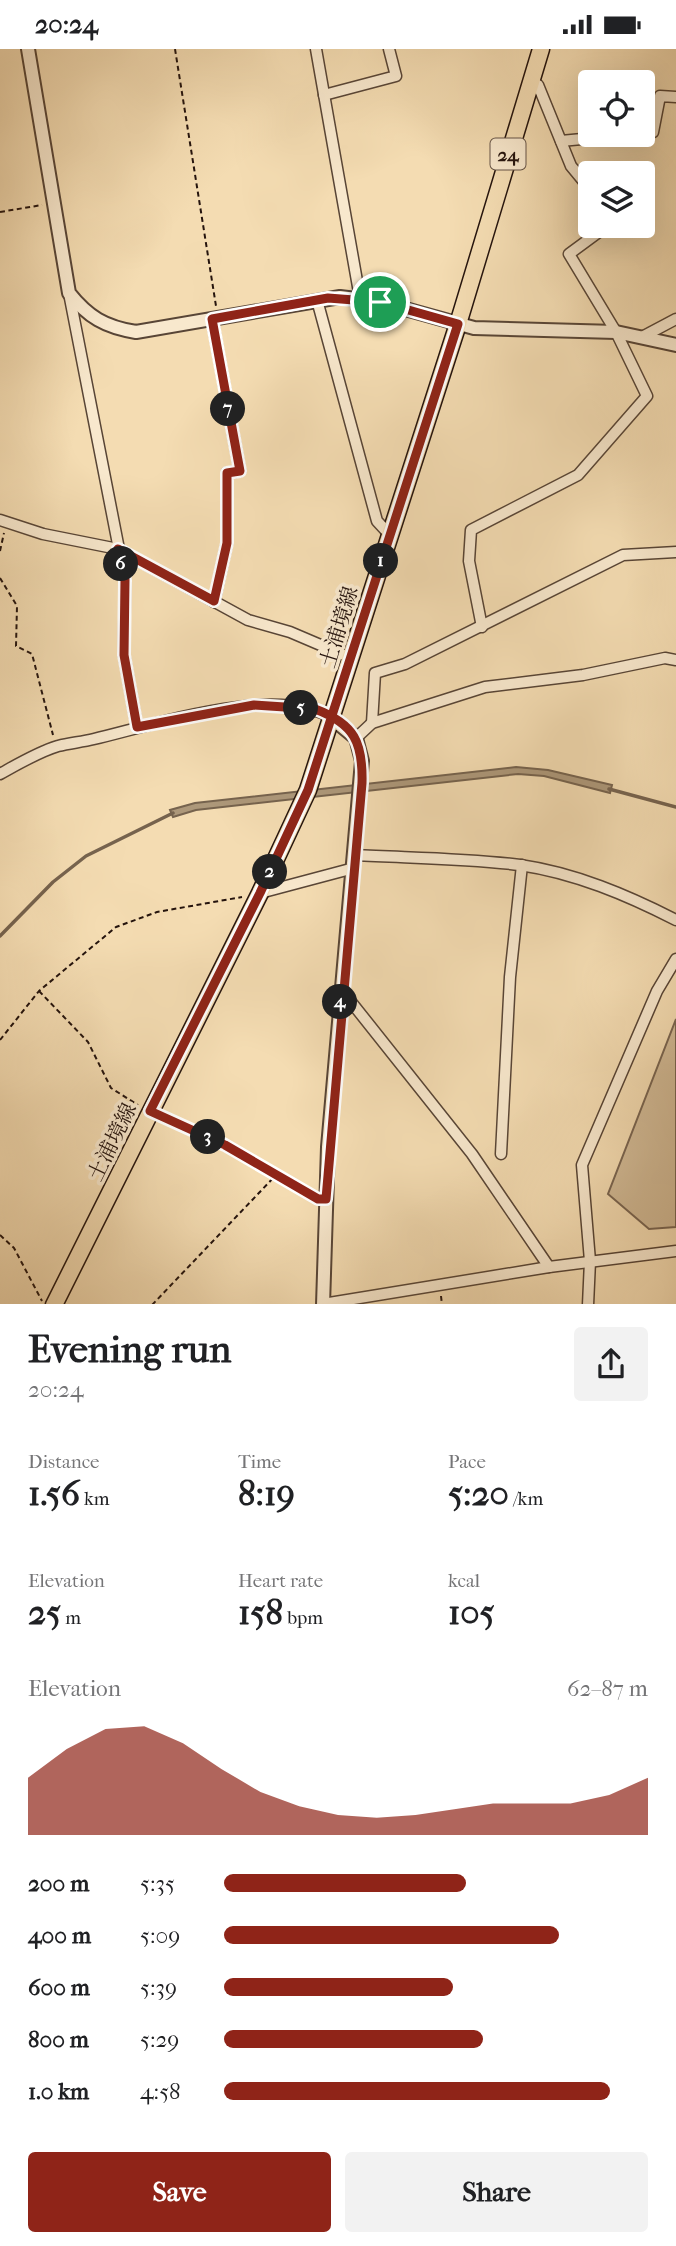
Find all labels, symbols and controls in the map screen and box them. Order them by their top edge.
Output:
text: 20:24 [35,9,98,40]
map controls [578,70,655,238]
button: locate [578,70,655,147]
road number: 24 [490,139,526,169]
button: layers [578,161,655,238]
pin [350,272,410,332]
icon: arrive [361,283,399,321]
pin: 7 [210,391,246,427]
text: 7 [223,397,232,419]
pin: 1 [364,543,398,579]
pin: 6 [104,547,138,581]
text: 1 [377,549,384,571]
text: 6 [115,552,126,574]
street label: 土浦境線 [315,583,363,671]
pin: 5 [284,691,318,725]
text: 5 [296,696,305,718]
pin: 2 [252,855,288,889]
text: 2 [265,860,274,882]
pin: 4 [322,985,358,1019]
text: 4 [334,990,345,1012]
street label: 土浦境線 [83,1099,141,1185]
pin: 3 [190,1119,226,1155]
text: 3 [204,1125,211,1147]
text: Evening run [28,1327,231,1372]
button: share [574,1327,648,1401]
text: 20:24 [28,1376,84,1403]
text: Distance [28,1451,99,1473]
text: Time [238,1451,281,1473]
text: Pace [448,1451,486,1473]
text: 1.56 [28,1473,80,1514]
text: 8:19 [238,1473,295,1514]
text: 5:20 [448,1473,509,1514]
text: km [80,1488,110,1510]
text: /km [509,1488,543,1510]
text: Elevation [28,1570,105,1592]
text: Heart rate [238,1570,323,1592]
text: kcal [448,1570,480,1592]
text: 25 [28,1592,61,1633]
text: 158 [238,1592,283,1633]
text: 105 [448,1592,495,1633]
text: m [61,1607,81,1629]
text: bpm [283,1607,323,1629]
text: Elevation [28,1675,121,1702]
text: 62–87 m [567,1675,648,1702]
text: 200 m [28,1870,89,1897]
text: 5:35 [140,1870,175,1897]
text: 400 m [28,1922,91,1949]
text: 5:09 [140,1922,180,1949]
text: 600 m [28,1974,90,2001]
text: 5:39 [140,1974,177,2001]
text: 800 m [28,2026,89,2053]
text: 5:29 [140,2026,179,2053]
text: 1.0 km [28,2078,89,2105]
text: 4:58 [140,2078,181,2105]
button: Save [28,2152,331,2232]
button: Share [345,2152,648,2232]

